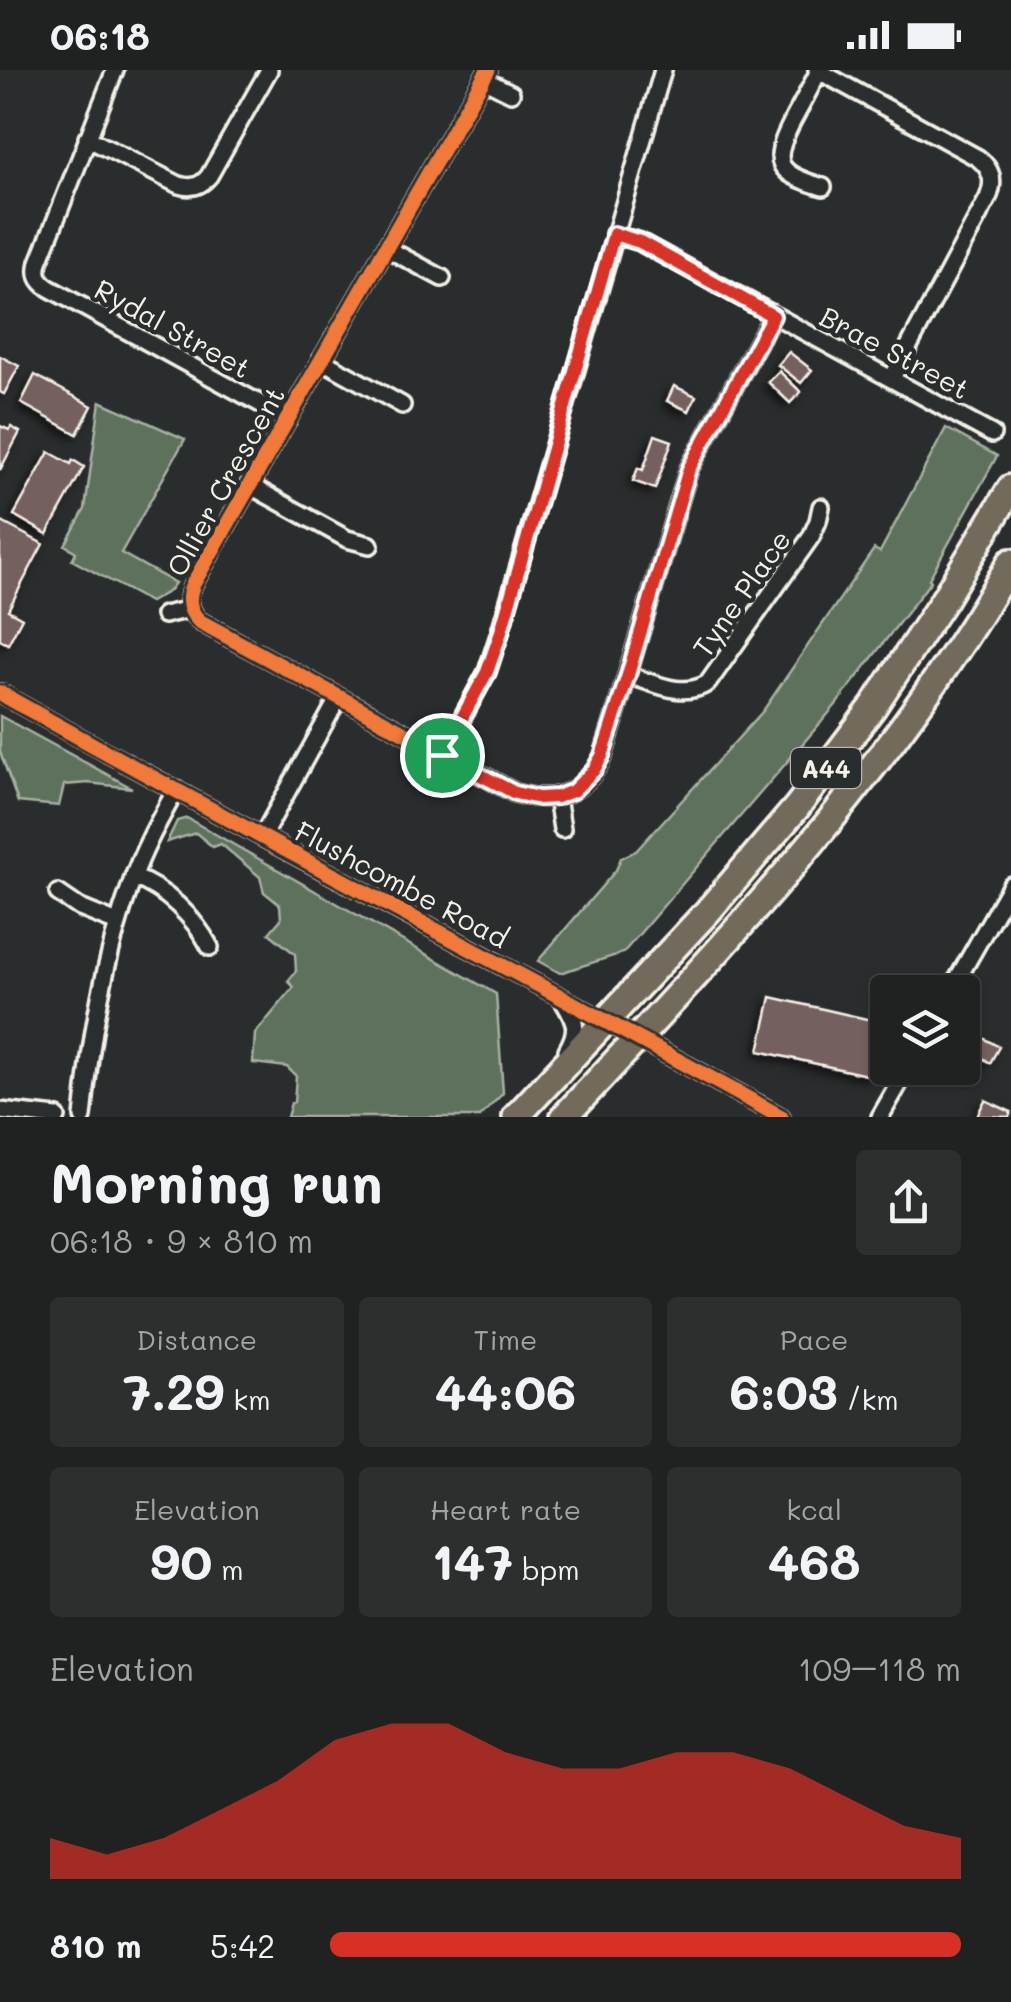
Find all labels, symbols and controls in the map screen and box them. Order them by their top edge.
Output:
text: 06:18 [50,10,150,60]
street label: Rydal Street [89,270,257,386]
street label: Brae Street [814,298,976,406]
street label: Ollier Crescent [158,380,292,582]
street label: Tyne Place [684,522,798,664]
pin [400,713,485,798]
icon: arrive [415,728,470,783]
road number: A44 [791,748,861,788]
street label: Flushcombe Road [289,813,515,955]
map controls [870,975,980,1085]
button: layers [870,975,980,1085]
text: Morning run [50,1145,383,1217]
button: share [856,1150,961,1255]
text: 06:18 · 9 × 810 m [50,1219,313,1261]
text: Distance [137,1321,257,1357]
text: Time [474,1321,537,1357]
text: Pace [780,1321,848,1357]
text: 7.29 [123,1357,224,1423]
text: 44:06 [435,1357,576,1423]
text: 6:03 [730,1357,838,1423]
text: km [224,1381,271,1417]
text: /km [838,1381,899,1417]
text: Elevation [134,1491,260,1527]
text: Heart rate [430,1491,581,1527]
text: kcal [786,1491,842,1527]
text: 90 [150,1527,212,1593]
text: 147 [431,1527,513,1593]
text: 468 [768,1527,861,1593]
text: m [212,1551,244,1587]
text: bpm [513,1551,580,1587]
text: Elevation [50,1647,194,1689]
text: 109–118 m [798,1647,961,1689]
text: 810 m [50,1924,142,1966]
text: 5:42 [210,1924,275,1966]

